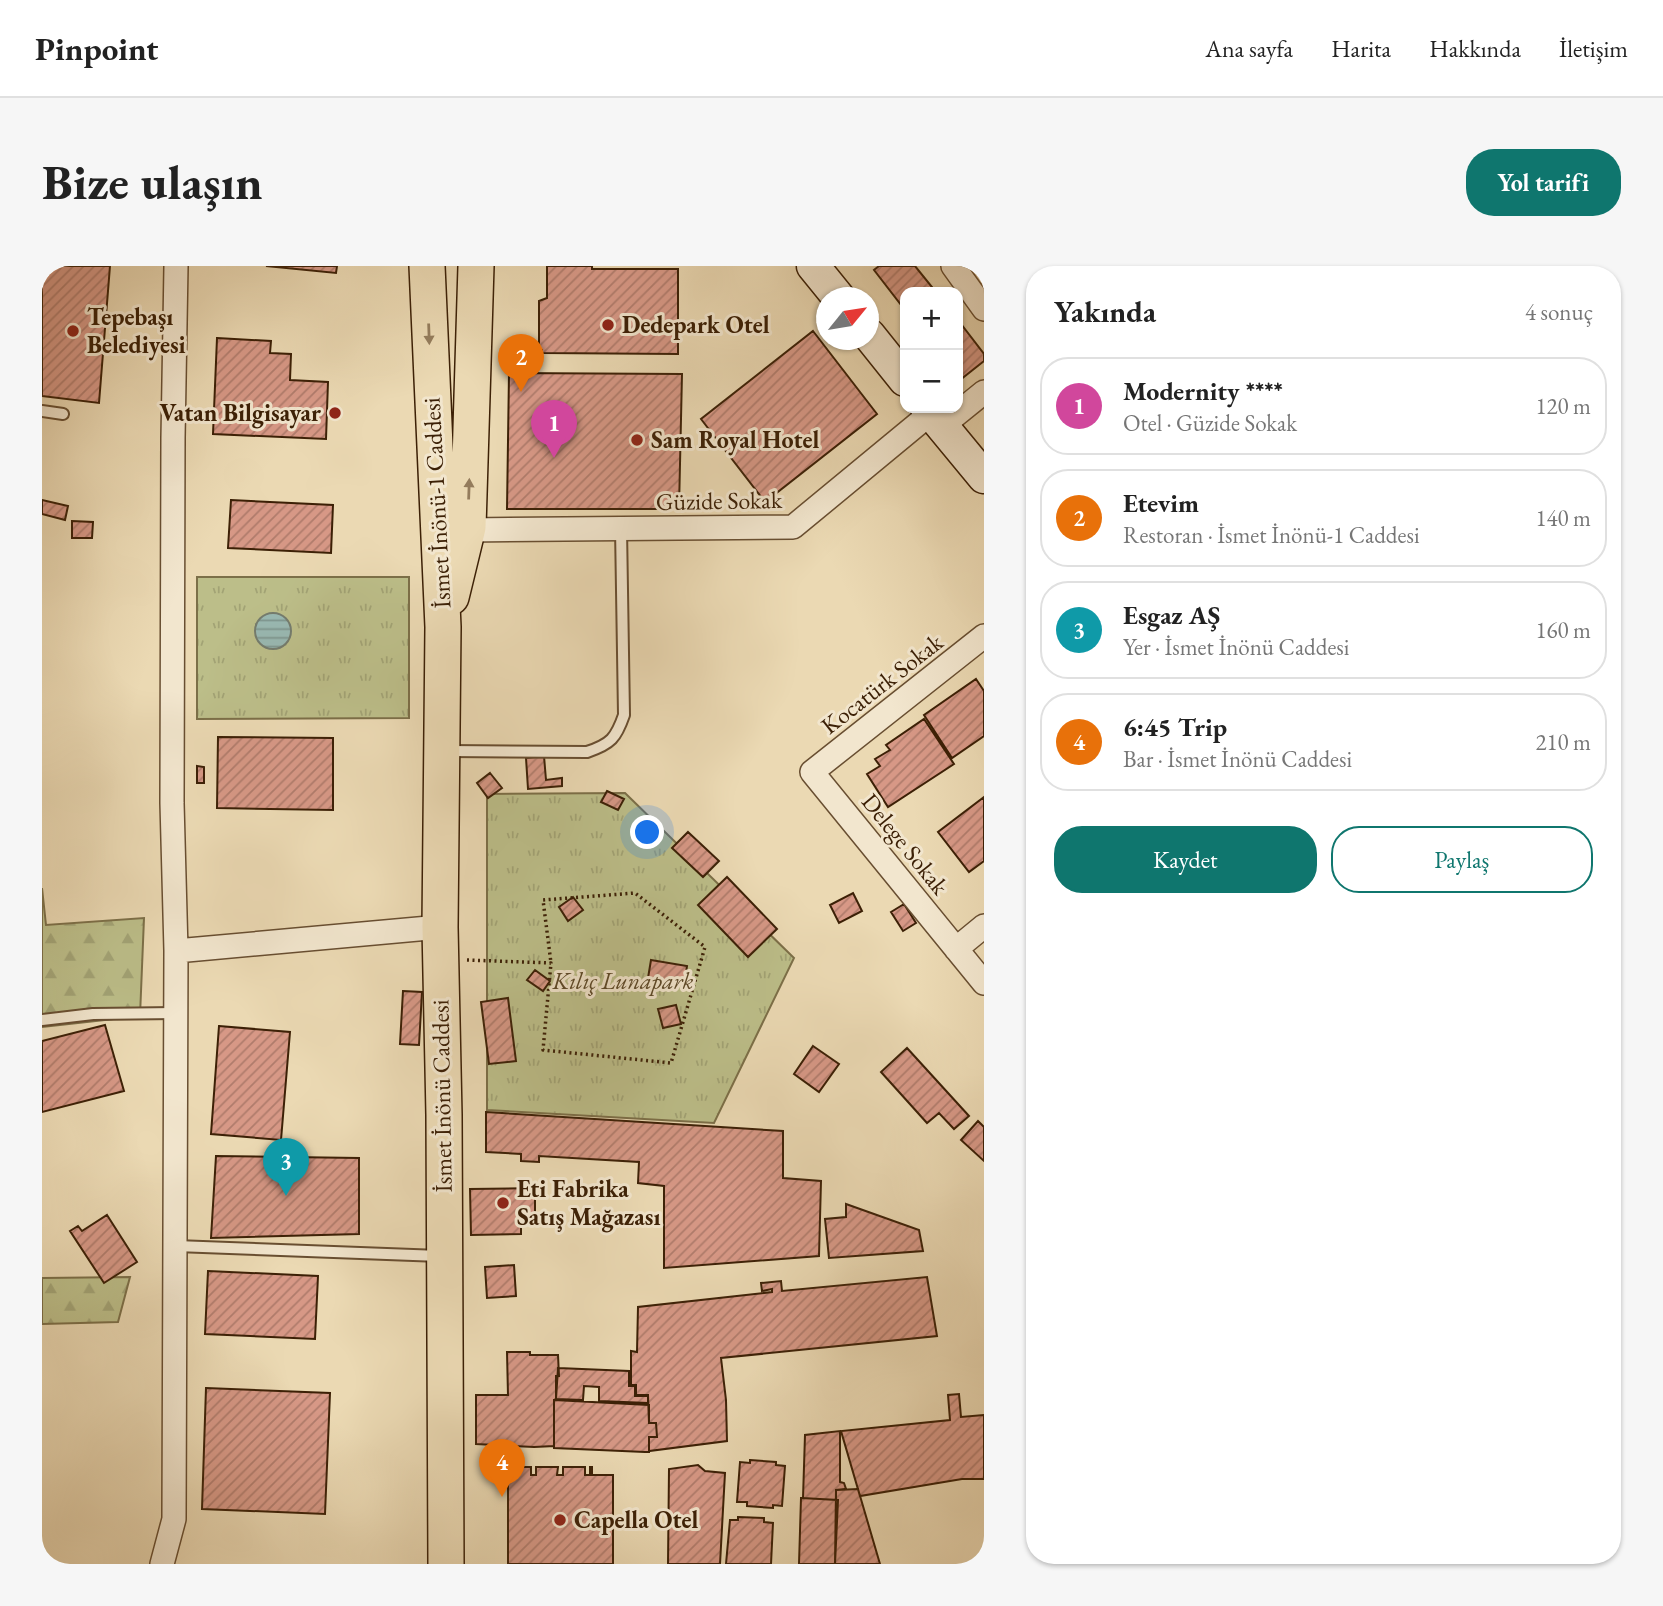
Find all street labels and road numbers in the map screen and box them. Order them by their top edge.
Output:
street label: İsmet İnönü-1 Caddesi [415,397,458,609]
street label: Güzide Sokak [656,484,783,517]
street label: Kocatürk Sokak [815,626,949,741]
street label: Delege Sokak [855,787,956,901]
street label: İsmet İnönü Caddesi [424,999,459,1193]

